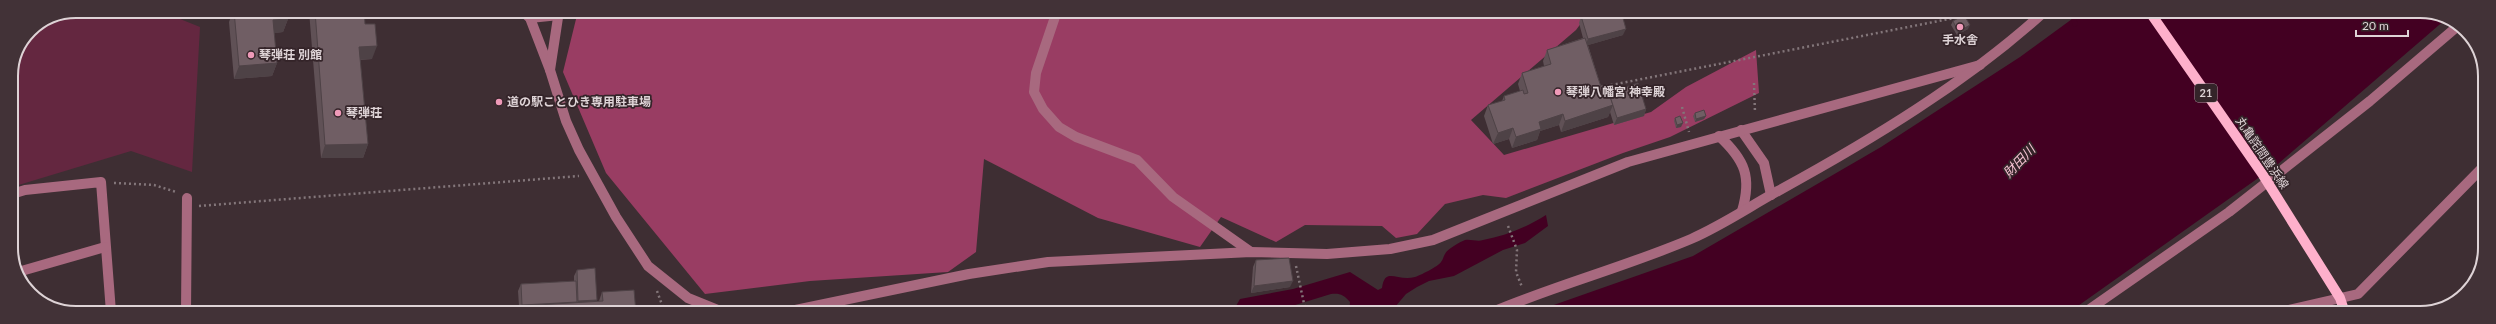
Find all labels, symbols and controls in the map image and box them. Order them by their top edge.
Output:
scale bar [2356,12,2408,38]
text: 20 m [2362,18,2389,33]
marker: 手水舎 [1955,22,1965,32]
place label: 手水舎 [1942,32,1978,47]
place label: 琴弾荘 別館 [259,47,322,62]
marker: 琴弾荘 別館 [246,50,256,60]
place label: 琴弾八幡宮 神幸殿 [1566,84,1665,99]
road number: 21 [2195,84,2217,102]
marker: 琴弾八幡宮 神幸殿 [1553,87,1563,97]
place label: 道の駅ことひき専用駐車場 [507,94,651,109]
marker: 道の駅ことひき専用駐車場 [494,97,504,107]
place label: 琴弾荘 [346,105,382,120]
marker: 琴弾荘 [333,108,343,118]
street label: 丸亀詫間豊浜線 [2233,114,2292,192]
water label: 財田川 [2000,140,2040,181]

